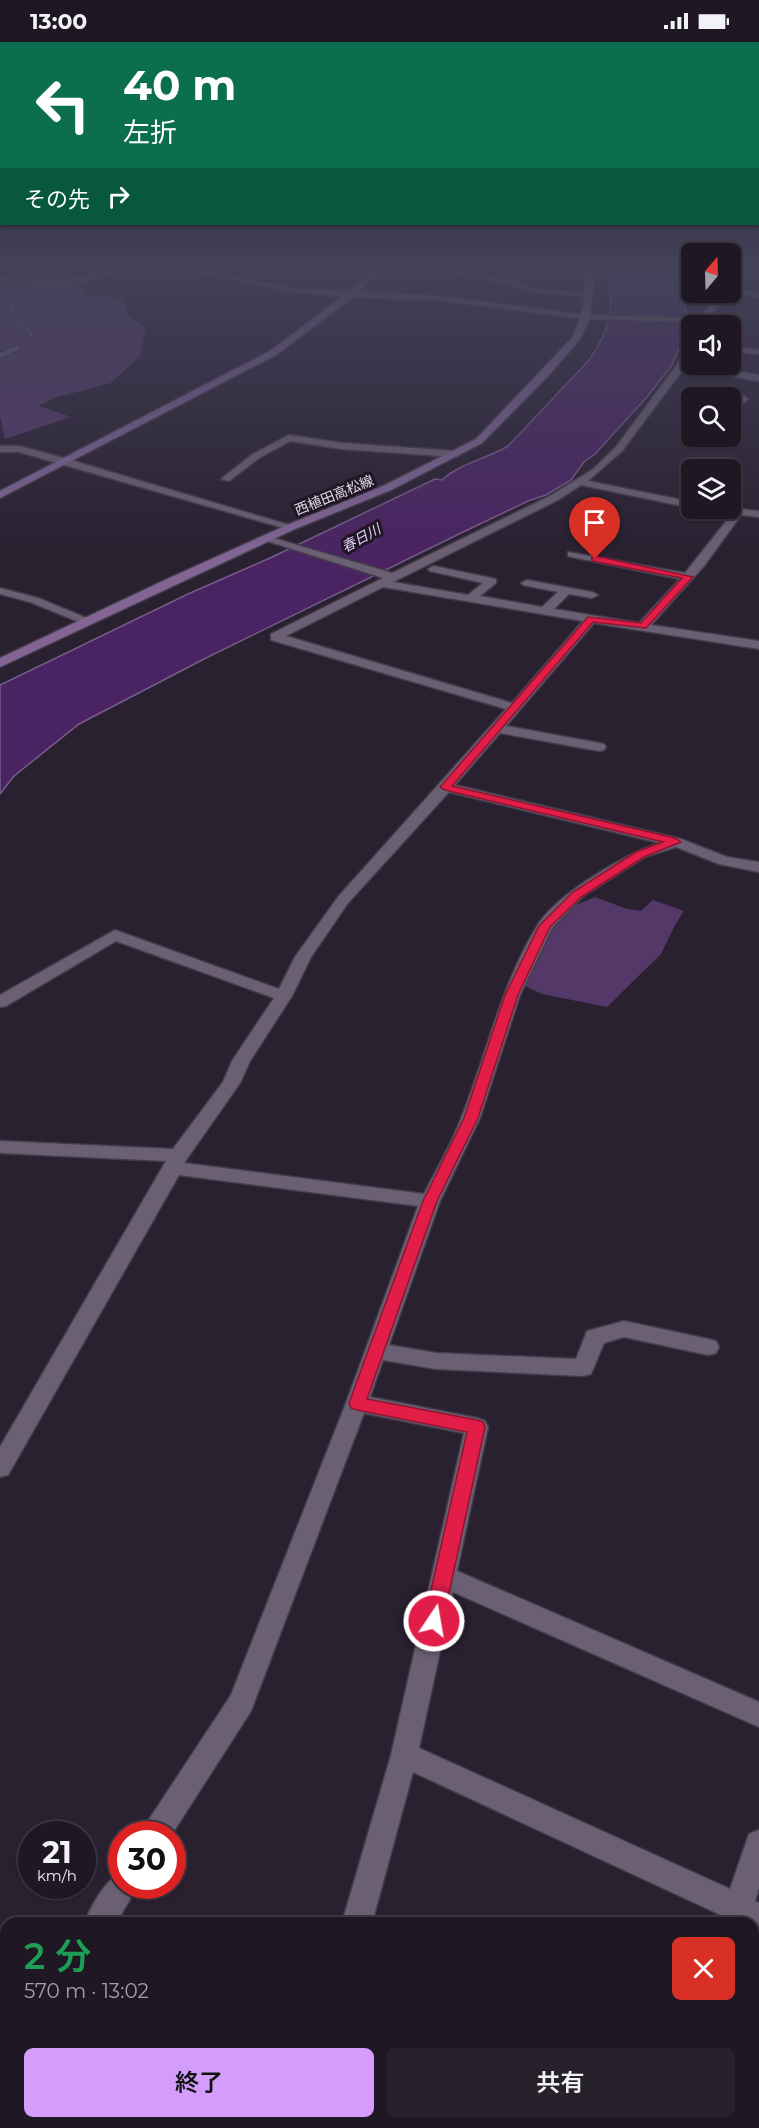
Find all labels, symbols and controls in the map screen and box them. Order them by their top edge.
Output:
text: 13:00 [30,8,87,35]
text: 40 m [123,59,236,111]
icon: left [24,66,102,144]
text: 左折 [123,116,177,149]
icon: right [102,180,135,213]
text: その先 [24,186,90,213]
north arrow [681,243,741,303]
map controls [681,243,741,519]
button: sound [681,315,741,375]
button: search [681,387,741,447]
button: layers [681,459,741,519]
street label: 西植田高松線 [292,471,376,519]
pin [569,497,620,559]
icon: arrive [578,506,611,539]
water label: 春日川 [338,519,385,556]
position arrow [402,1589,466,1653]
speed limit sign: 30 [108,1821,186,1899]
text: 21 [42,1834,72,1871]
text: km/h [37,1866,77,1885]
text: 2 分 [24,1934,91,1978]
button: close [672,1937,735,2000]
text: 570 m · 13:02 [24,1979,149,2003]
button: 終了 [24,2048,374,2117]
button: 共有 [386,2048,735,2117]

